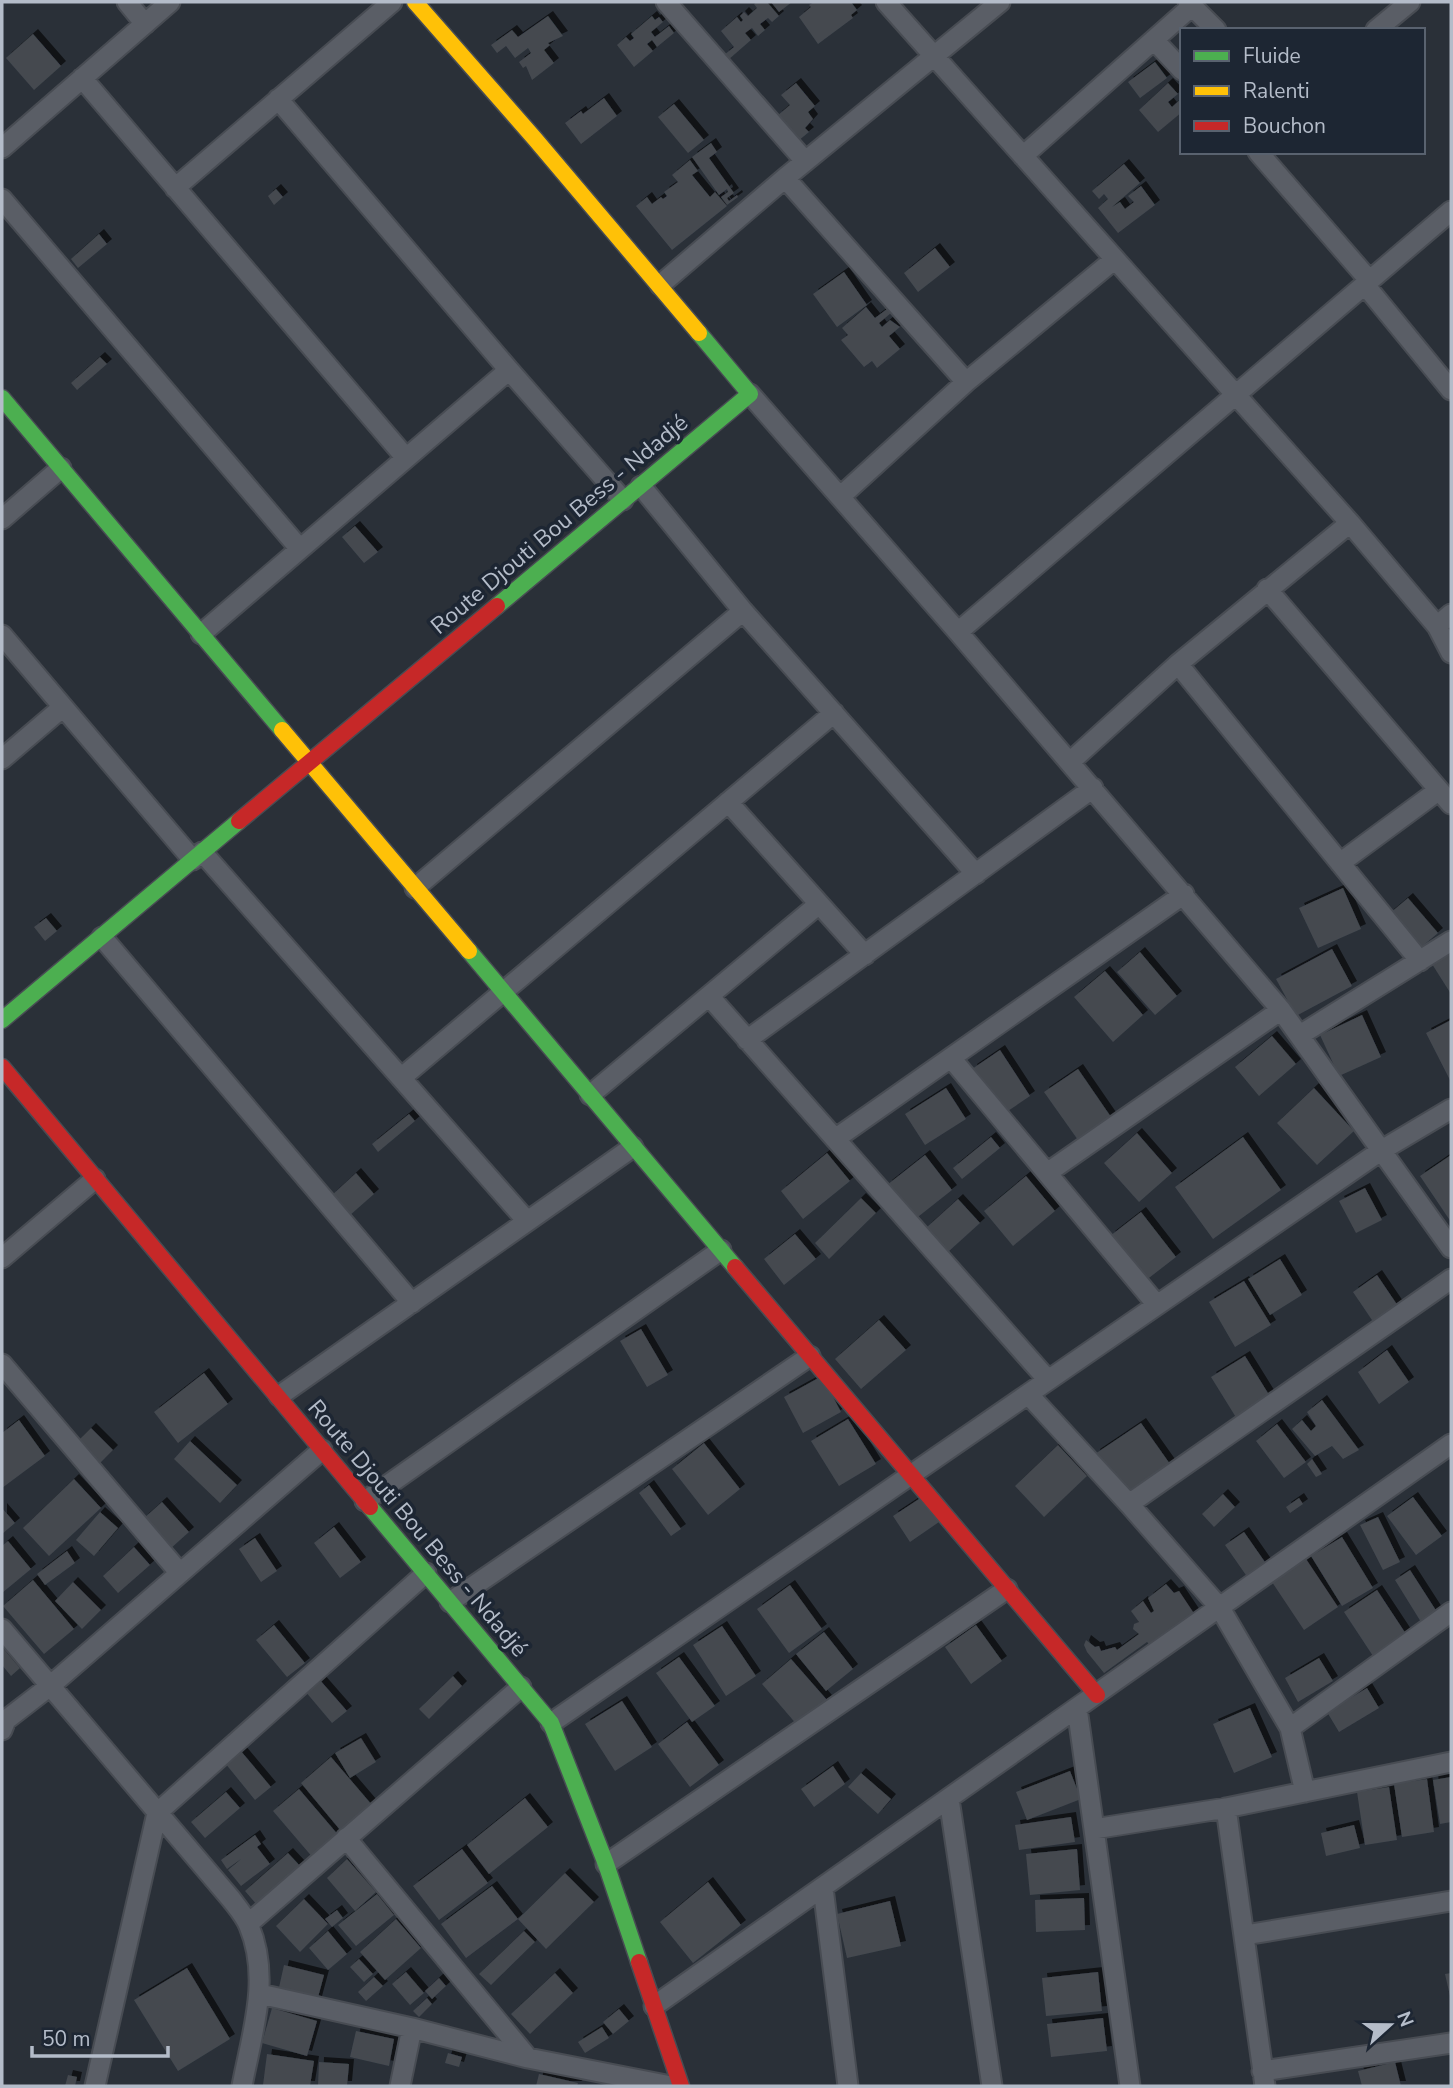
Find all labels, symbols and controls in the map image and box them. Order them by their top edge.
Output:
legend [1180,28,1425,154]
text: Fluide [1243,42,1301,70]
text: Ralenti [1243,77,1310,105]
text: Bouchon [1243,112,1326,140]
street label: Route Djouti Bou Bess - Ndadjé [424,408,694,641]
street label: Route Djouti Bou Bess - Ndadjé [301,1393,534,1663]
north arrow [1355,1990,1425,2060]
text: N [1390,2008,1420,2031]
scale bar [32,2014,168,2058]
text: 50 m [42,2025,91,2053]

